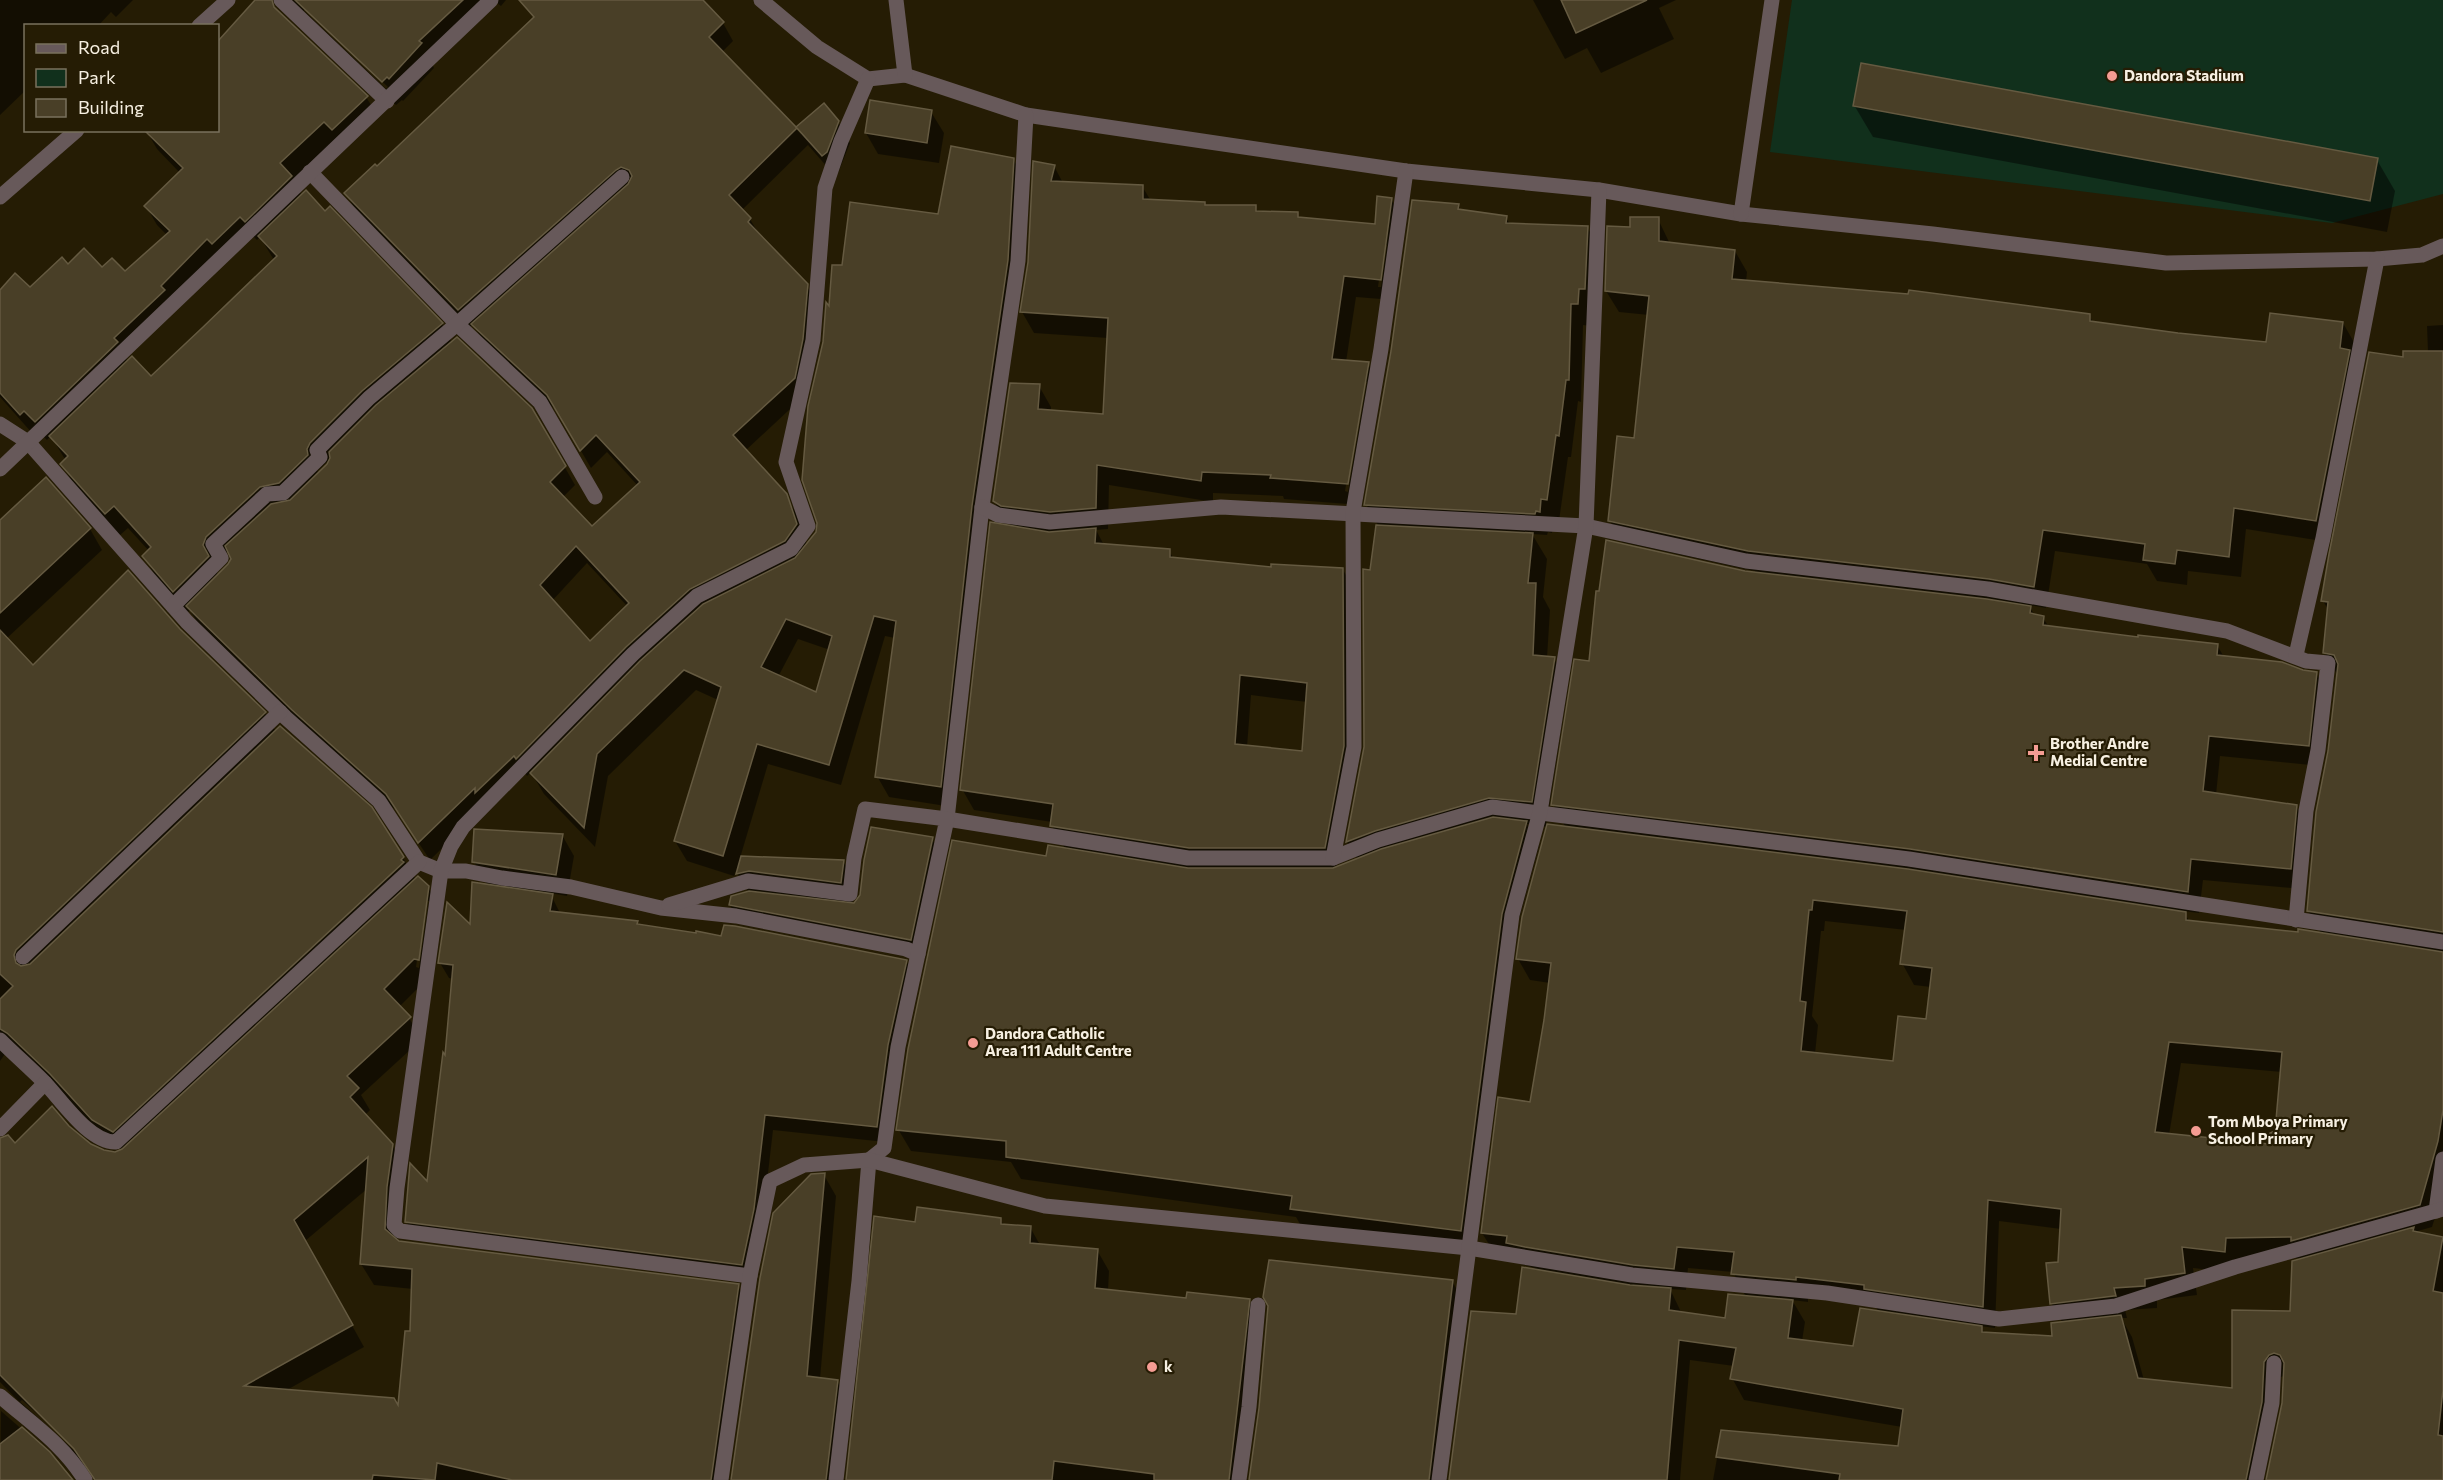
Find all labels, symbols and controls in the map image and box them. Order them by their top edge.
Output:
legend [24,24,219,132]
text: Road [78,36,120,58]
text: Park [78,66,116,88]
place label: Dandora Stadium [2124,66,2244,84]
marker: Dandora Stadium [2105,69,2119,83]
text: Building [78,96,144,118]
place label: Brother Andre Medial Centre [2050,734,2149,769]
marker: Brother Andre Medial Centre [2027,744,2045,762]
place label: Dandora Catholic Area 111 Adult Centre [985,1024,1132,1059]
marker: Dandora Catholic Area 111 Adult Centre [966,1036,980,1050]
place label: Tom Mboya Primary School Primary [2208,1112,2349,1147]
marker: Tom Mboya Primary School Primary [2189,1124,2203,1138]
place label: k [1164,1357,1173,1375]
marker: k [1145,1360,1159,1374]

